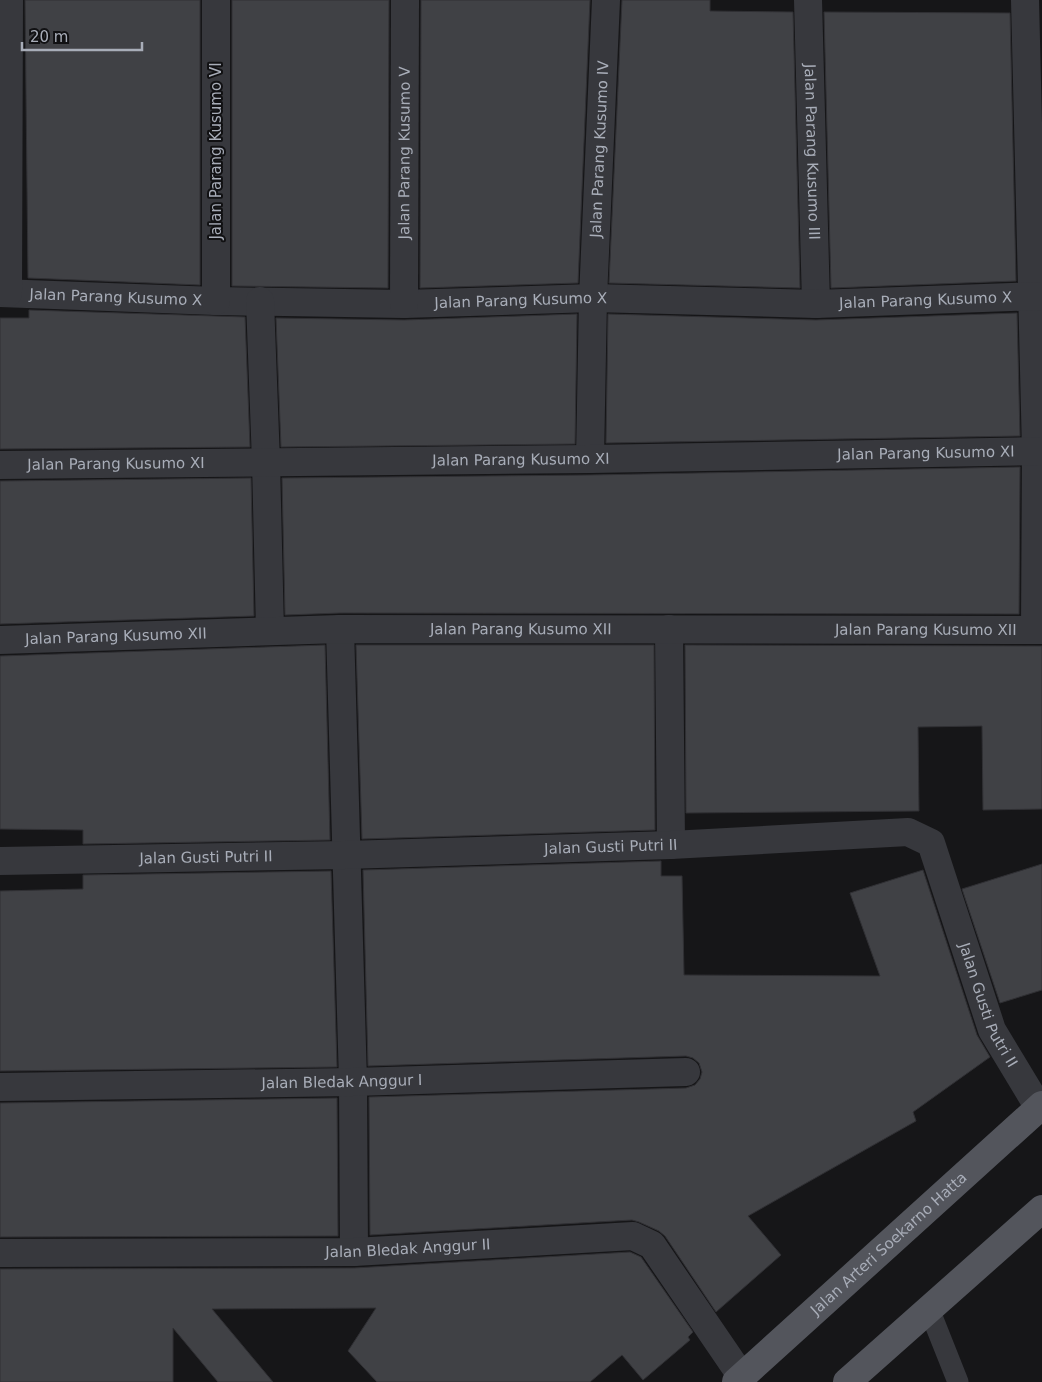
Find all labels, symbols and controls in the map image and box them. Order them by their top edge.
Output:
scale bar [22,20,142,52]
text: 20 m [30,28,68,46]
street label: Jalan Parang Kusumo IV [587,59,612,239]
street label: Jalan Parang Kusumo VI [207,62,225,241]
street label: Jalan Parang Kusumo III [801,63,823,240]
street label: Jalan Parang Kusumo V [395,66,414,240]
street label: Jalan Parang Kusumo X [28,285,203,309]
street label: Jalan Parang Kusumo X [838,288,1012,312]
street label: Jalan Parang Kusumo X [433,289,607,312]
street label: Jalan Parang Kusumo XI [836,442,1015,464]
street label: Jalan Parang Kusumo XI [431,450,610,470]
street label: Jalan Parang Kusumo XI [26,454,205,474]
street label: Jalan Parang Kusumo XII [429,620,612,638]
street label: Jalan Parang Kusumo XII [834,621,1017,639]
street label: Jalan Parang Kusumo XII [24,624,207,648]
street label: Jalan Gusti Putri II [543,836,678,858]
street label: Jalan Gusti Putri II [138,847,273,868]
street label: Jalan Gusti Putri II [955,939,1021,1071]
street label: Jalan Bledak Anggur I [260,1071,423,1092]
street label: Jalan Arteri Soekarno Hatta [806,1168,971,1320]
street label: Jalan Bledak Anggur II [324,1235,491,1261]

